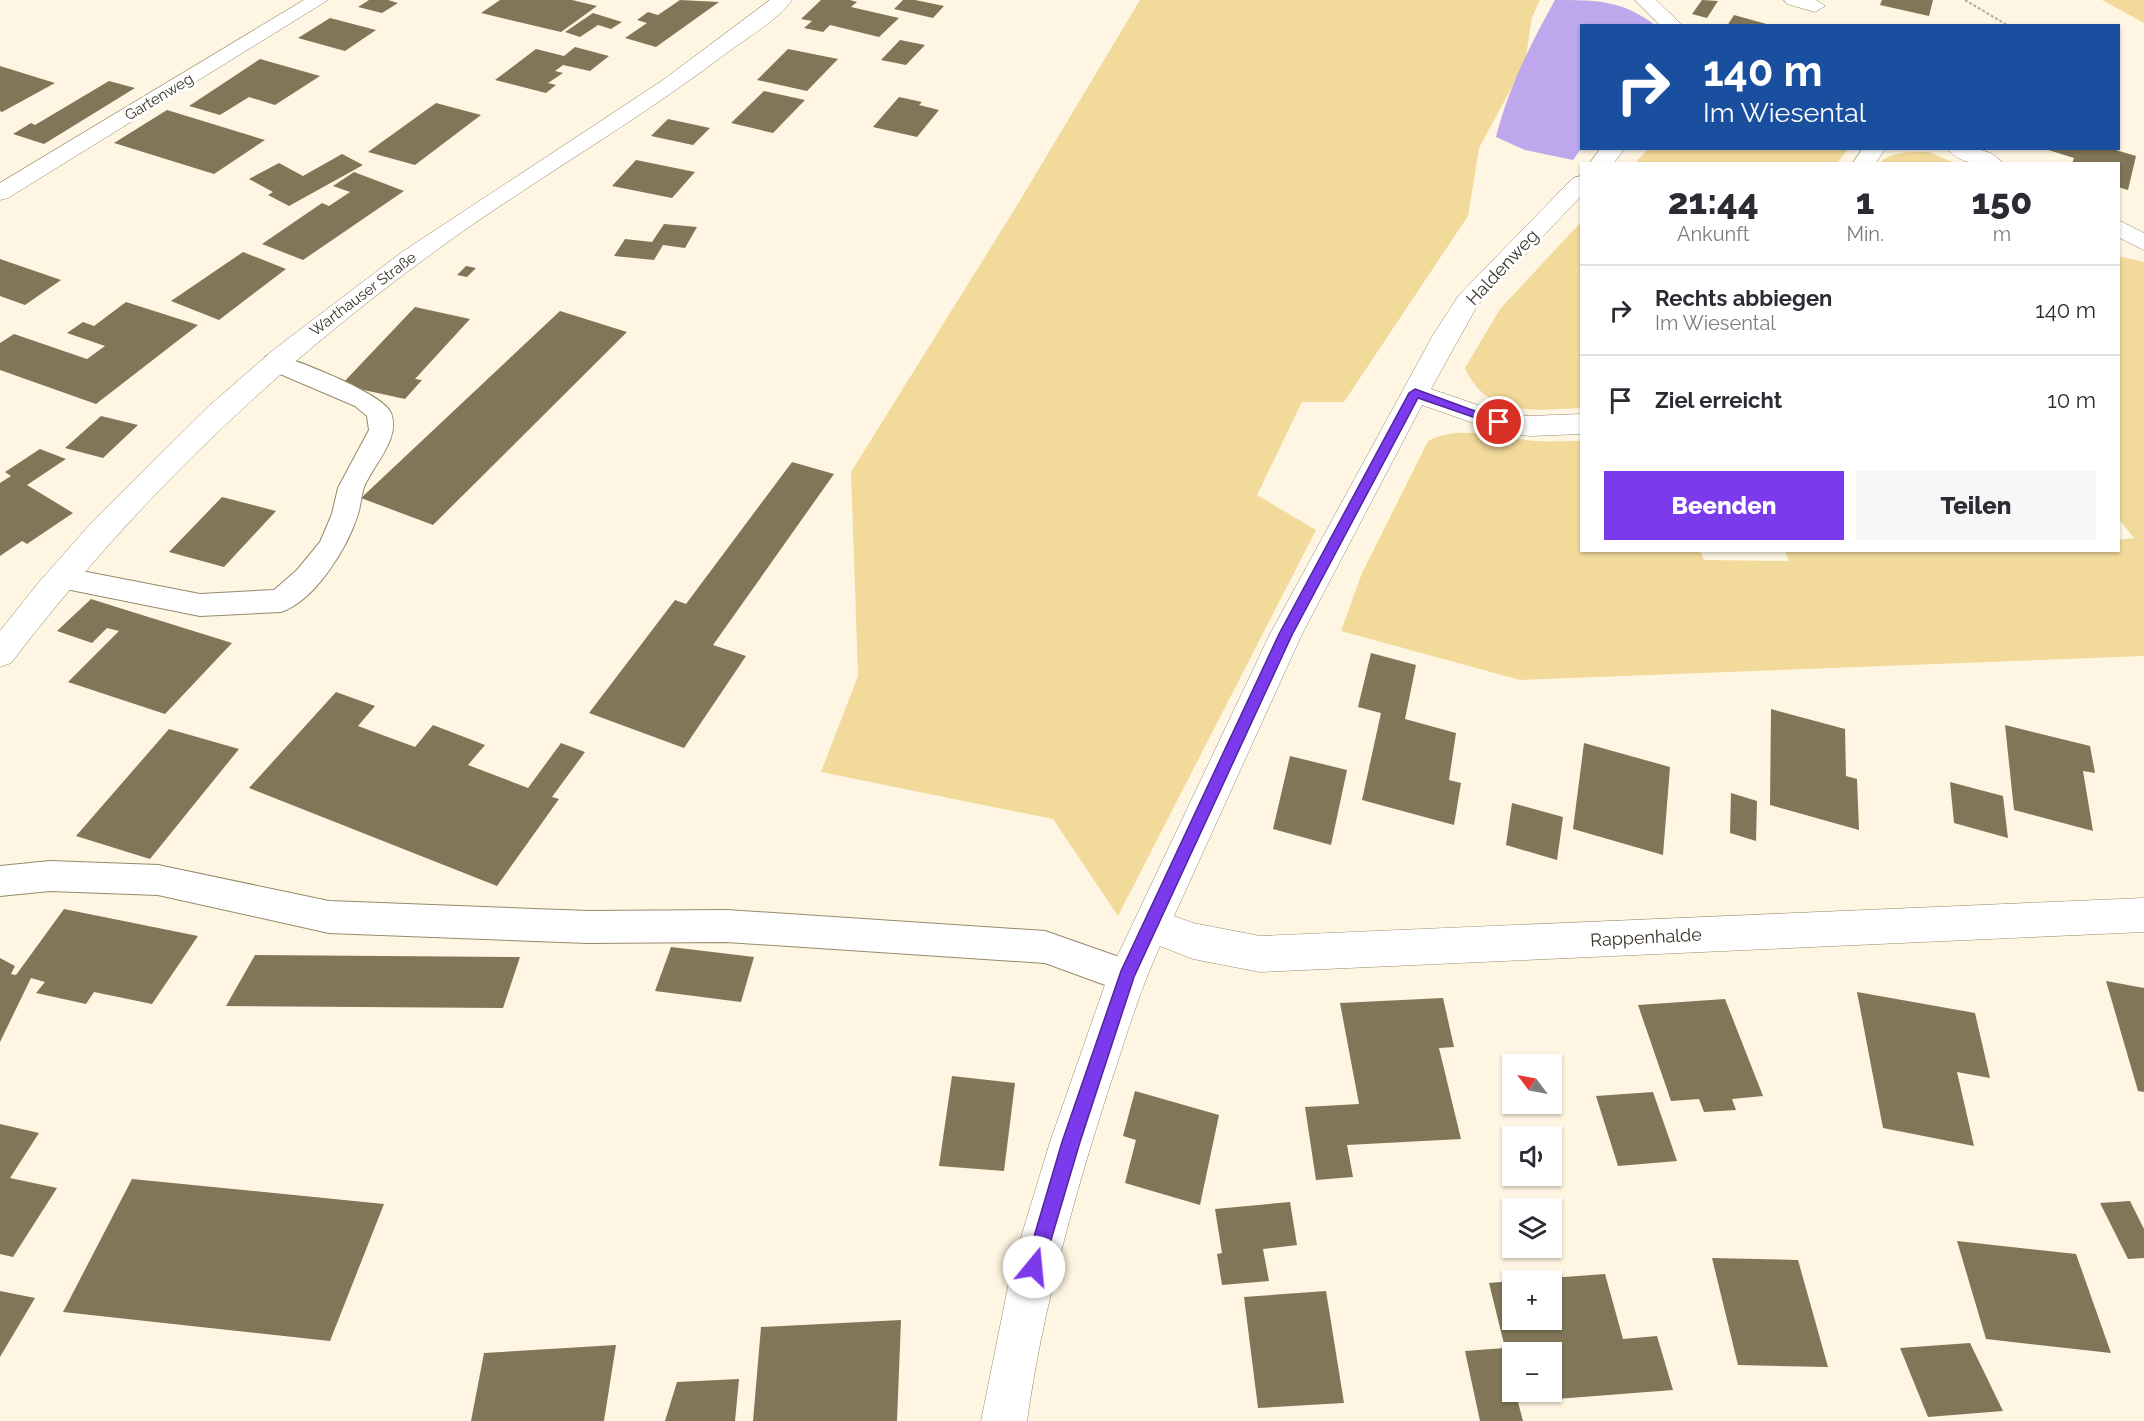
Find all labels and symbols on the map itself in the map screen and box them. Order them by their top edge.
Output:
street label: Gartenweg [122,70,196,124]
street label: Haldenweg [1462,225,1542,309]
street label: Warthauser Straße [306,248,420,340]
pin [1473,396,1524,447]
street label: Rappenhalde [1590,924,1703,950]
north arrow [1502,1054,1562,1114]
position arrow [1002,1235,1066,1299]

